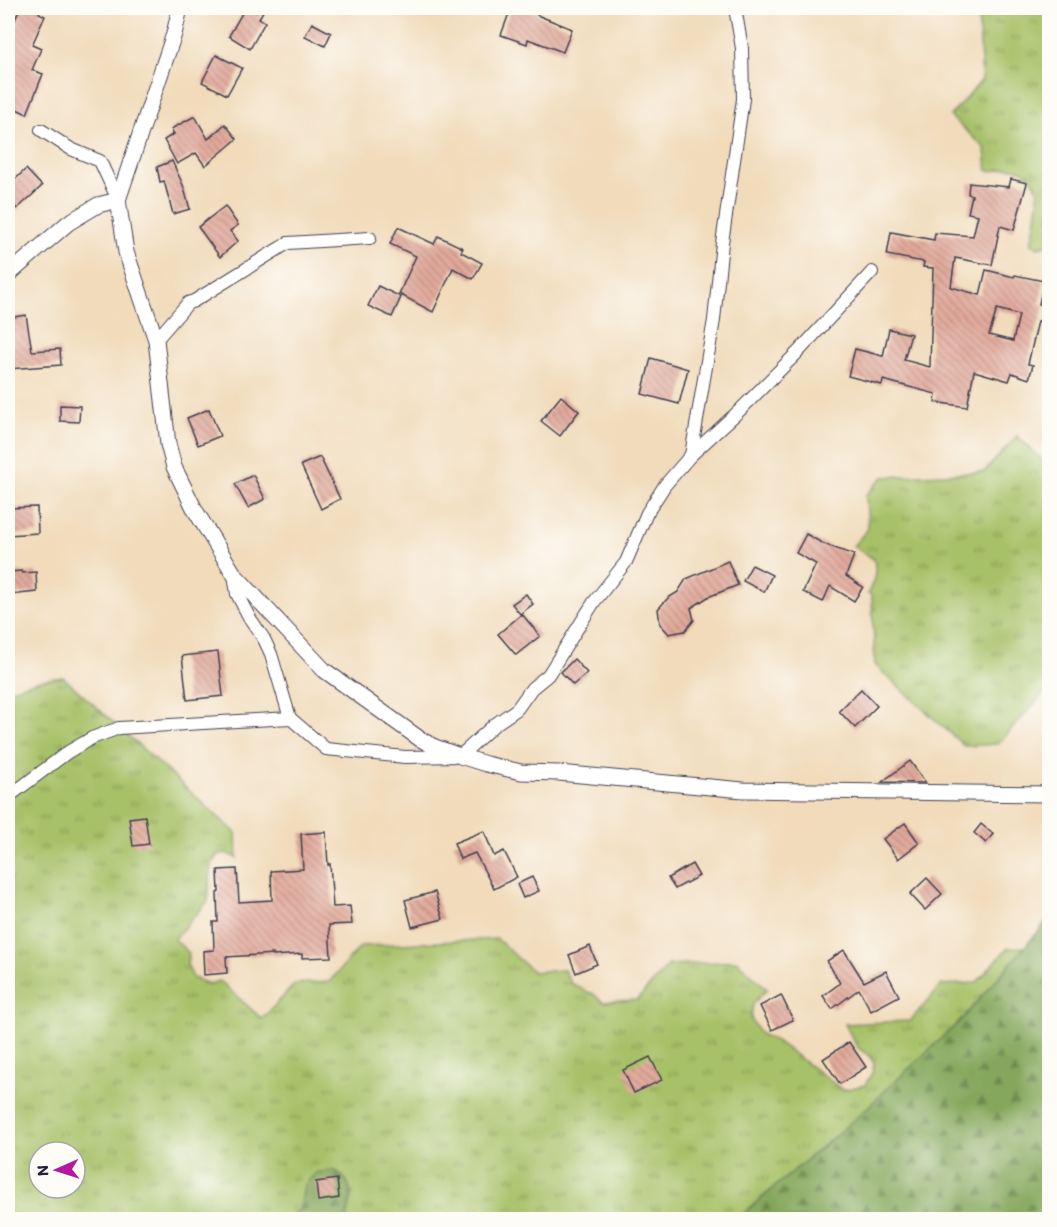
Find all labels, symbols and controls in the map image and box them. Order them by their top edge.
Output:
north arrow [27,1140,87,1200]
text: N [33,1165,52,1177]

